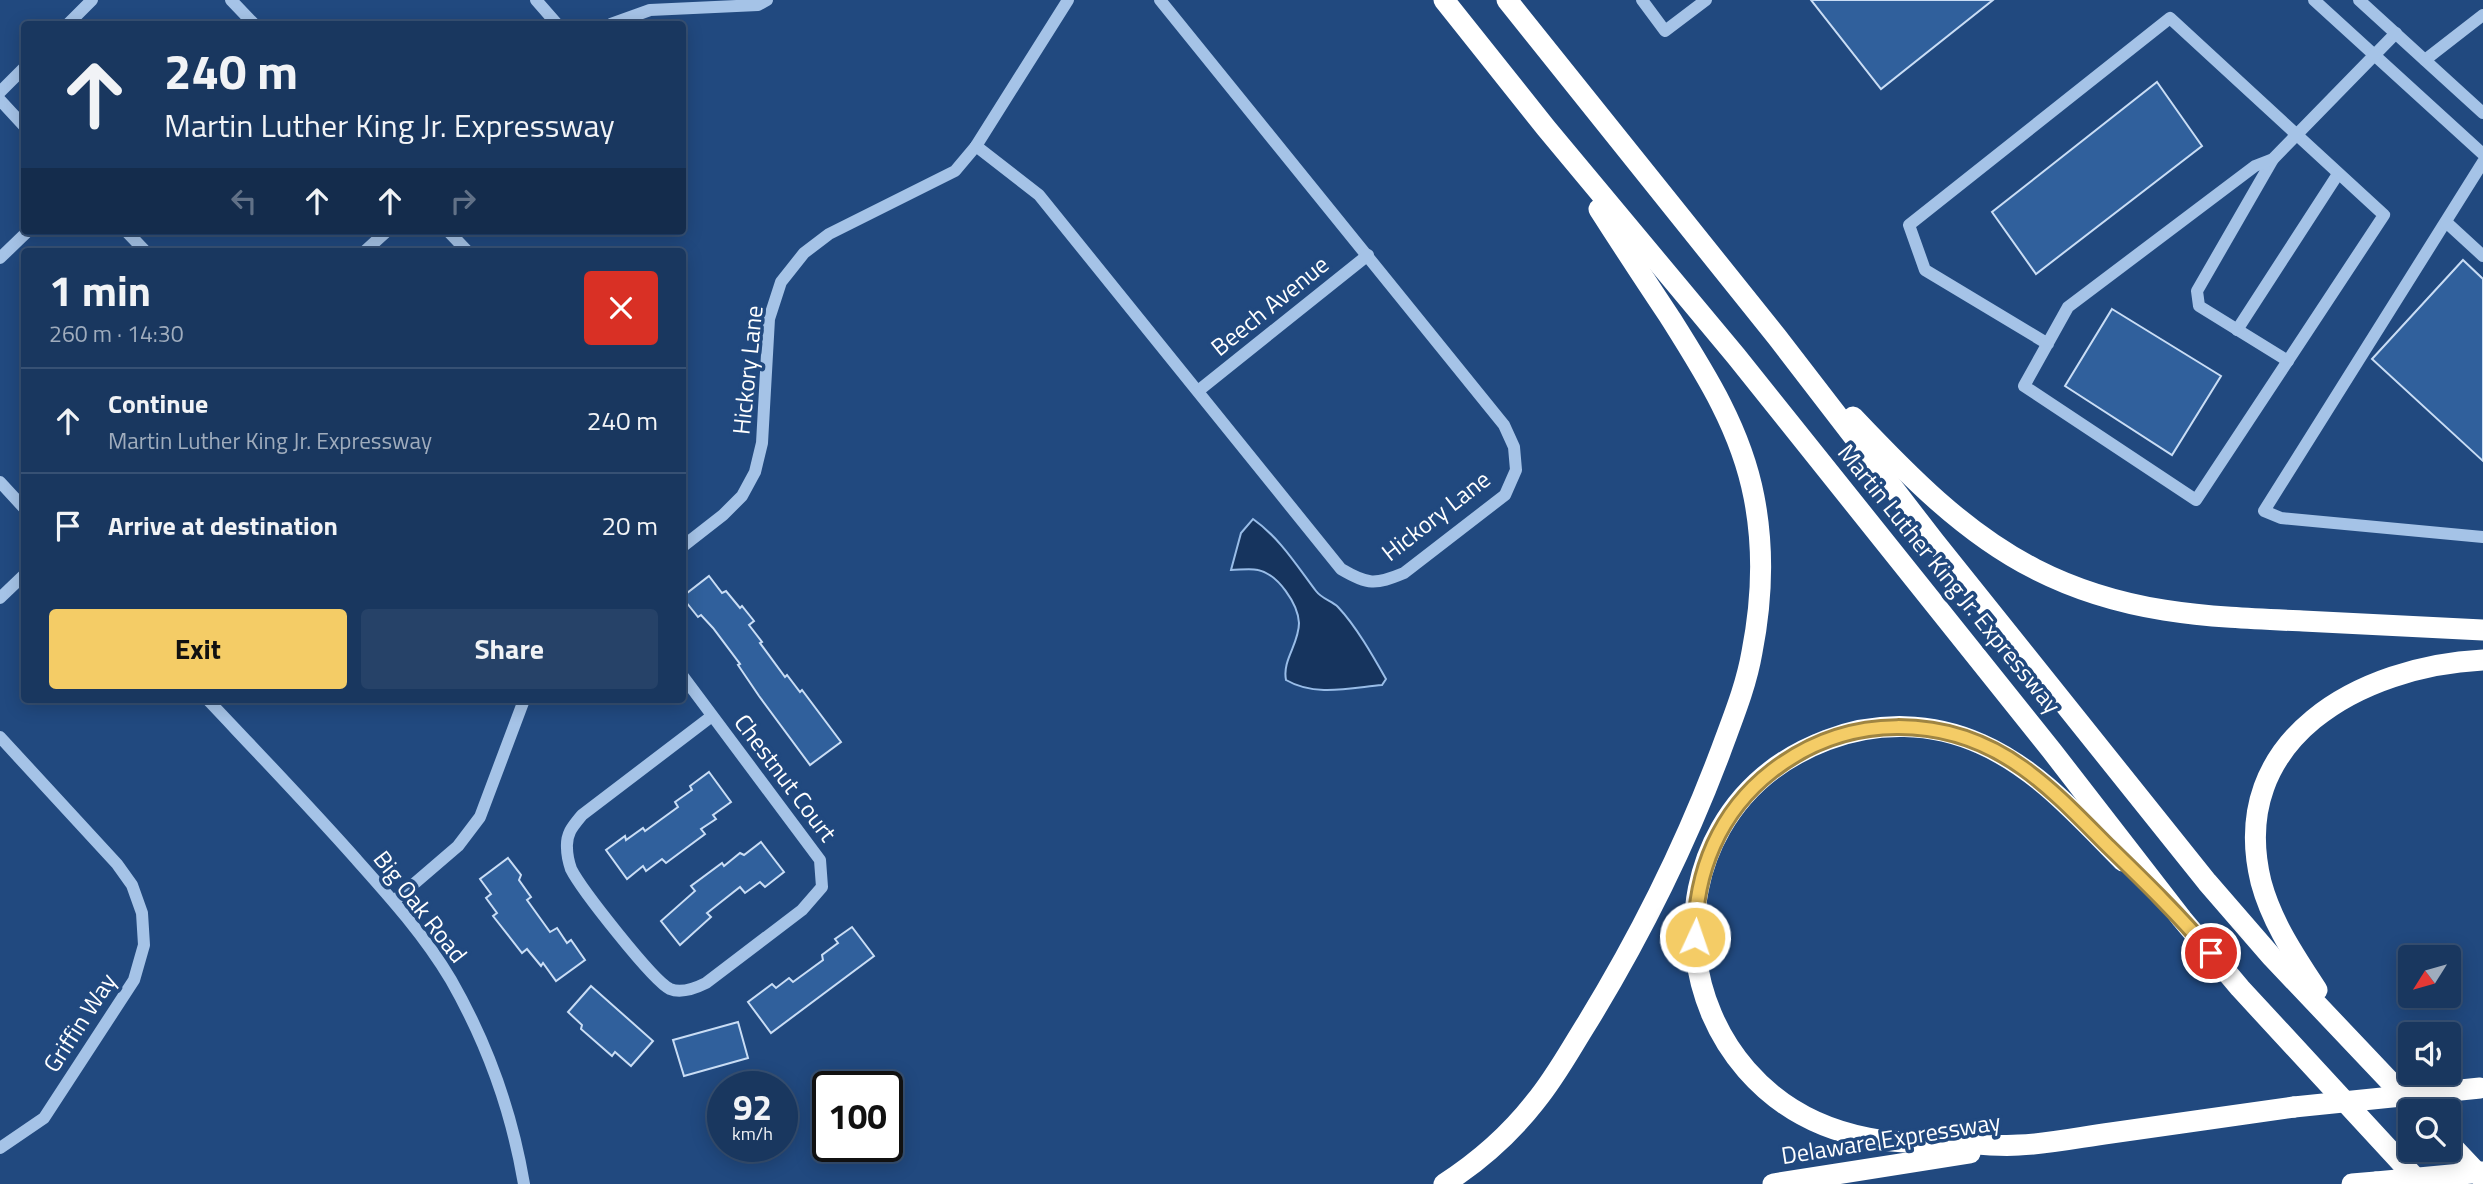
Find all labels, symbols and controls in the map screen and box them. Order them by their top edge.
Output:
text: 240 m [164,33,298,108]
icon: ahead [49,49,140,140]
text: Martin Luther King Jr. Expressway [164,101,615,149]
icon: left [225,182,263,220]
icon: ahead [298,182,336,220]
icon: ahead [371,182,409,220]
icon: right [444,182,482,220]
street label: Beech Avenue [1203,246,1336,364]
text: 1 min [49,258,151,322]
button: close [584,271,658,345]
street label: Hickory Lane [722,304,772,436]
text: 260 m · 14:30 [49,316,184,351]
text: Continue [108,384,208,423]
text: 240 m [587,401,658,440]
icon: ahead [49,402,87,440]
text: Martin Luther King Jr. Expressway [108,423,432,458]
street label: Martin Luther King Jr. Expressway [1829,436,2070,721]
street label: Hickory Lane [1373,461,1497,569]
text: Arrive at destination [108,506,338,545]
text: 20 m [601,506,658,545]
icon: arrive [49,507,87,545]
button: Exit [49,609,347,689]
button: Share [361,609,658,689]
street label: Chestnut Court [726,706,846,849]
street label: Big Oak Road [365,842,476,970]
position arrow [1658,900,1732,974]
pin [2181,923,2241,983]
icon: arrive [2192,934,2230,972]
north arrow [2398,945,2460,1008]
map controls [2398,945,2461,1162]
street label: Griffin Way [34,965,125,1079]
button: sound [2398,1022,2461,1085]
speed limit sign: 100 [812,1071,903,1162]
text: 92 [733,1080,772,1134]
button: search [2398,1099,2461,1162]
street label: Delaware Expressway [1779,1103,2004,1173]
text: km/h [732,1120,773,1147]

